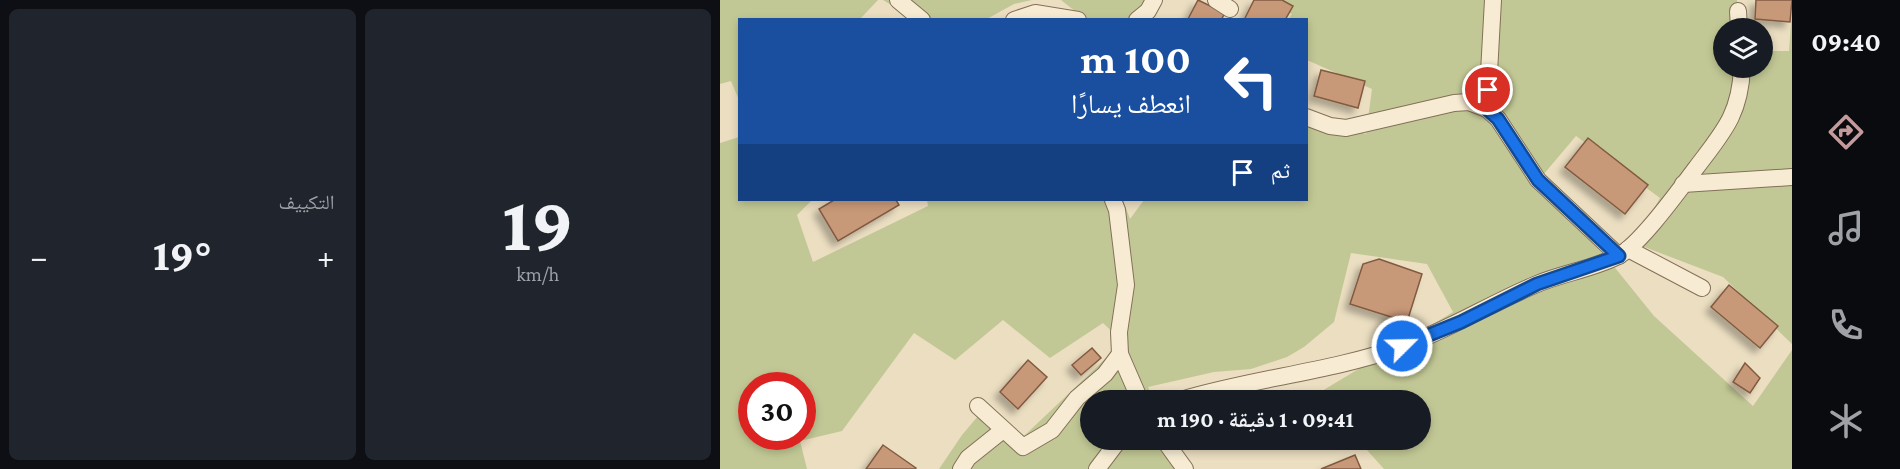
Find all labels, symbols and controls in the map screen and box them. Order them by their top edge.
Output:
map controls [1713,18,1773,78]
button: layers [1713,18,1773,78]
text: 09:40 [1811,27,1881,57]
text: 100 m [1081,35,1191,82]
icon: left [1212,42,1290,120]
pin [1462,64,1513,115]
icon: arrive [1471,73,1504,106]
text: انعطف يسارًا [1071,89,1191,119]
icon: directions [1825,111,1867,153]
icon: arrive [1226,156,1259,189]
text: ثم [1271,158,1290,183]
text: 19 [502,180,574,267]
text: التكييف [278,191,335,213]
icon: music [1825,207,1867,249]
text: 19° [153,230,212,280]
text: − [30,238,47,275]
text: + [317,238,334,275]
text: km/h [516,263,559,285]
icon: phone [1825,304,1867,346]
position arrow [1370,314,1434,378]
speed limit sign: 30 [738,372,816,450]
icon: climate [1825,400,1867,442]
text: 09:41 · 1 دقيقة · 190 m [1157,407,1354,432]

